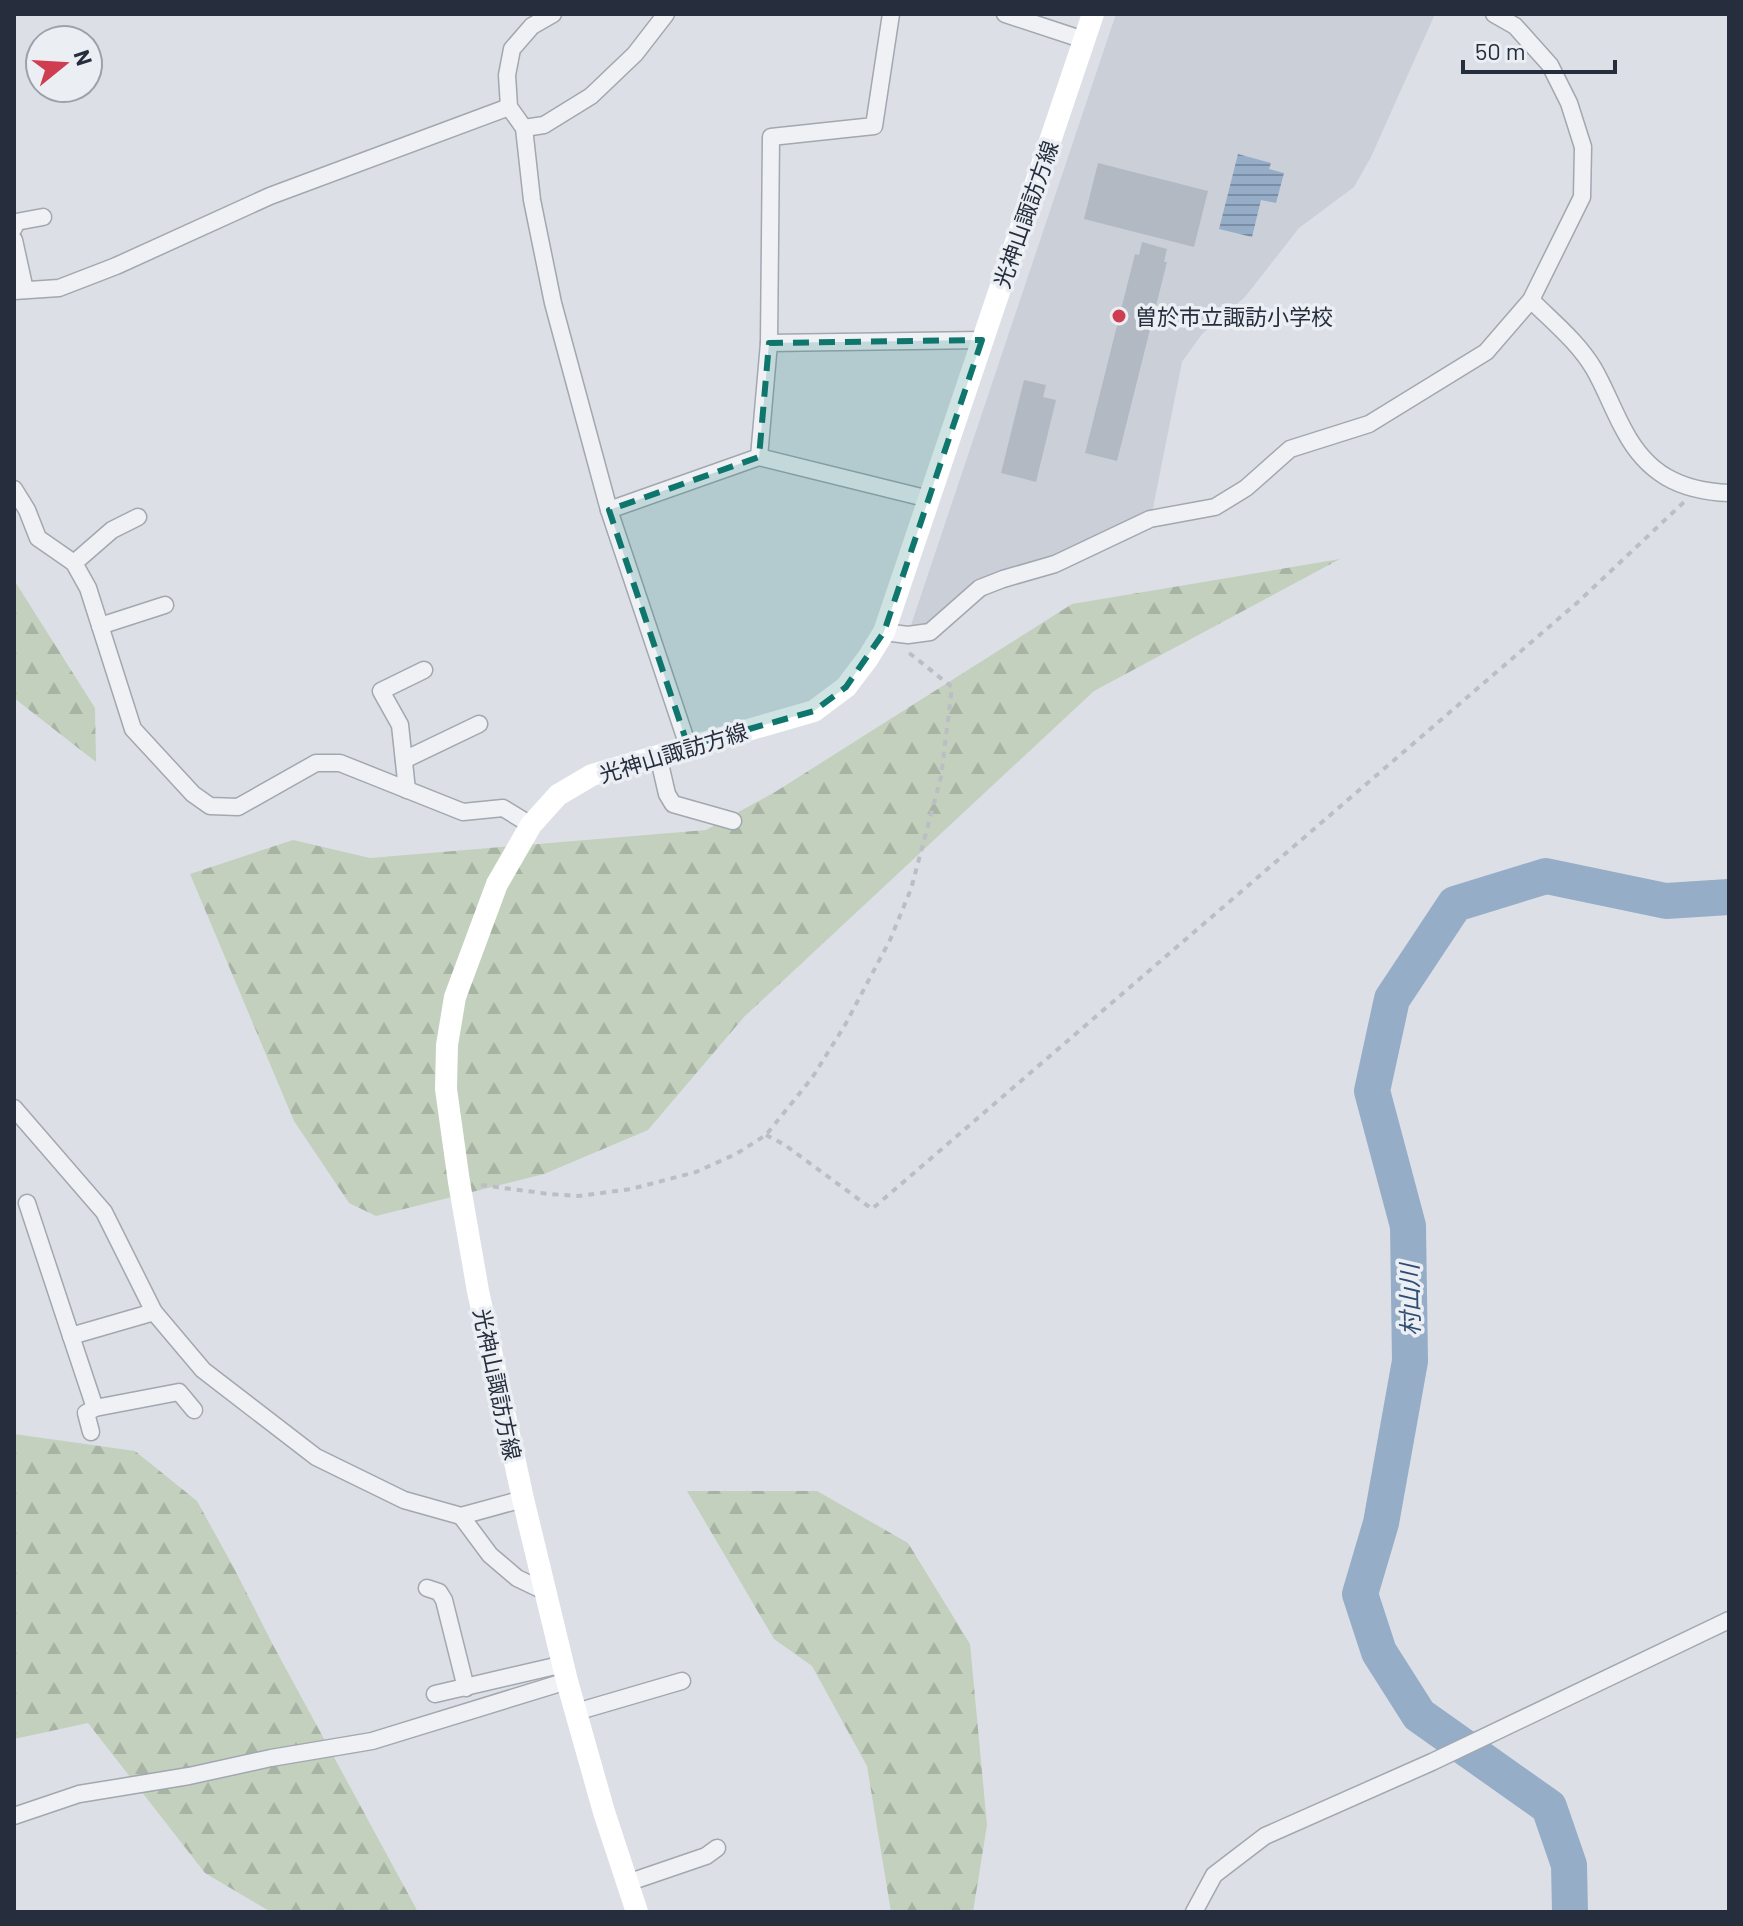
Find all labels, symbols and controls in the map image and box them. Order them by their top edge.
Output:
north arrow [24,24,104,104]
scale bar [1463,24,1615,74]
text: 50 m [1475,36,1526,65]
text: N [69,47,99,68]
street label: 光神山諏訪方線 [988,137,1062,291]
place label: 曽於市立諏訪小学校 [1135,303,1333,329]
marker: 曽於市立諏訪小学校 [1110,307,1128,325]
street label: 光神山諏訪方線 [596,717,750,787]
water label: 村山川 [1394,1261,1424,1336]
street label: 光神山諏訪方線 [469,1306,527,1462]

